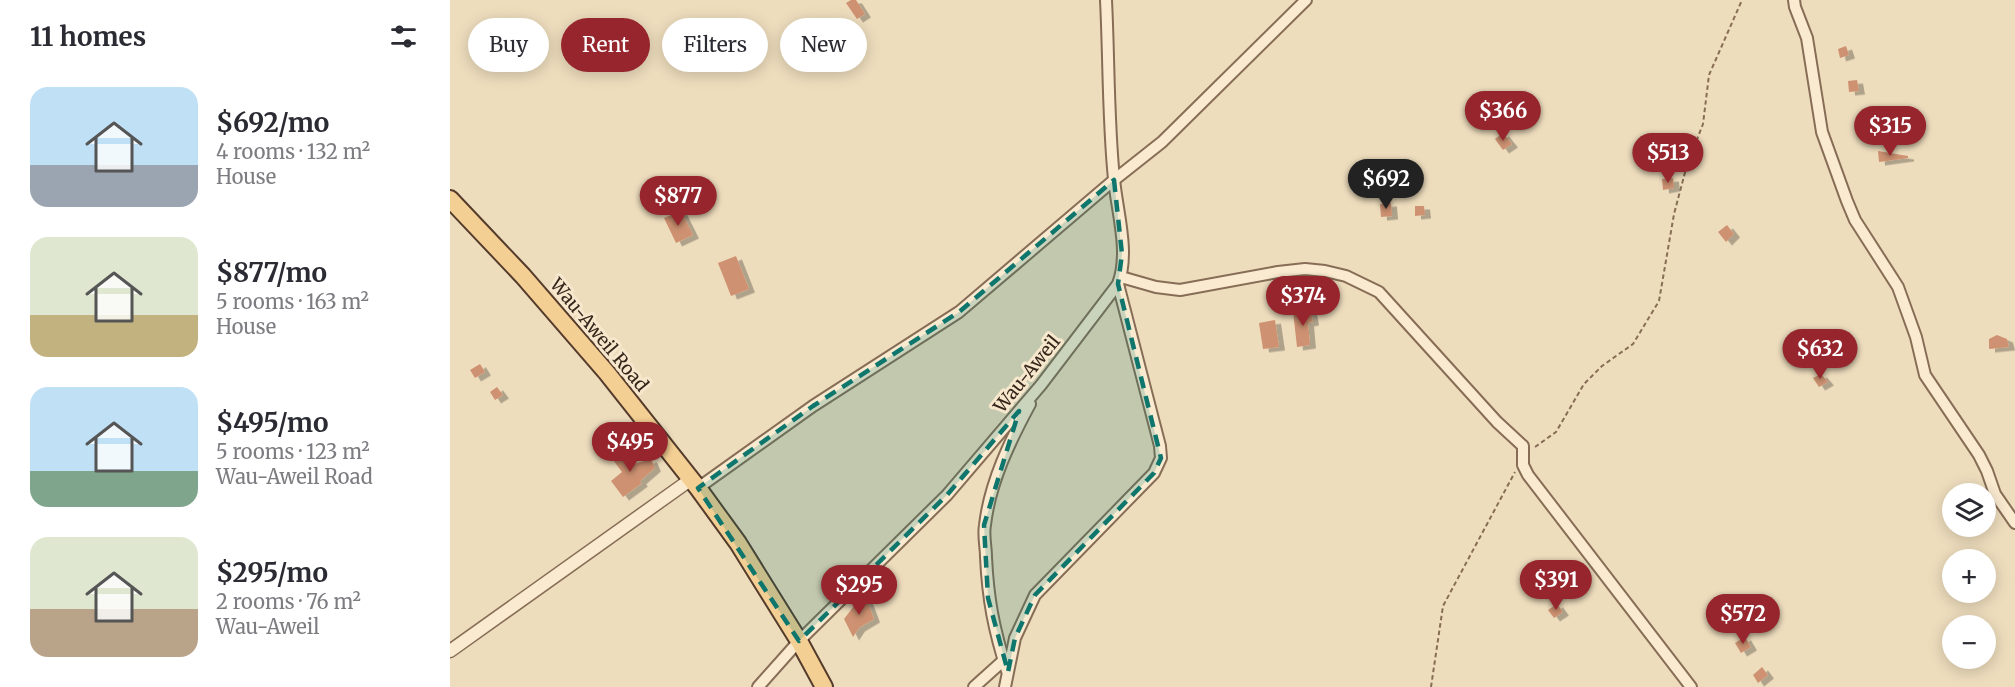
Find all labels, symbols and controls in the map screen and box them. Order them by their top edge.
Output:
chip: Buy [468,18,549,72]
chip: Rent [561,18,650,72]
chip: Filters [662,18,768,72]
chip: New [780,18,867,72]
text: 11 homes [30,20,146,53]
icon: filters [387,20,420,53]
pin: $366 [1467,91,1539,142]
text: $366 [1479,98,1527,123]
text: $692/mo [216,106,329,139]
pin: $315 [1854,106,1926,157]
icon: home [78,111,150,183]
text: $315 [1868,113,1912,138]
pin: $513 [1632,133,1704,184]
text: 4 rooms · 132 m² [216,139,370,164]
text: $513 [1646,140,1690,165]
pin: $692 [1350,159,1422,210]
text: House [216,164,276,189]
text: $692 [1362,166,1410,191]
pin: $877 [642,176,714,227]
text: $877 [654,183,702,208]
text: $877/mo [216,256,327,289]
icon: home [78,261,150,333]
street label: Wau-Aweil Road [545,273,654,396]
pin: $374 [1267,276,1339,327]
text: $374 [1280,283,1326,308]
text: 5 rooms · 163 m² [216,289,369,314]
text: House [216,314,276,339]
pin: $632 [1784,329,1856,380]
street label: Wau-Aweil [988,330,1065,418]
text: $632 [1797,336,1843,361]
text: $495/mo [216,406,328,439]
icon: home [78,411,150,483]
pin: $495 [594,422,666,473]
text: $495 [606,429,654,454]
text: 5 rooms · 123 m² [216,439,370,464]
text: Wau-Aweil Road [216,464,373,489]
map controls [1942,483,1996,669]
button: layers [1942,483,1996,537]
button: + [1942,549,1996,603]
text: $295/mo [216,556,328,589]
pin: $391 [1520,560,1592,611]
icon: home [78,561,150,633]
pin: $295 [823,565,895,616]
text: $391 [1534,567,1578,592]
text: $295 [835,572,883,597]
text: 2 rooms · 76 m² [216,589,361,614]
pin: $572 [1707,594,1779,645]
text: $572 [1720,601,1766,626]
text: Wau-Aweil [216,614,319,639]
button: − [1942,615,1996,669]

